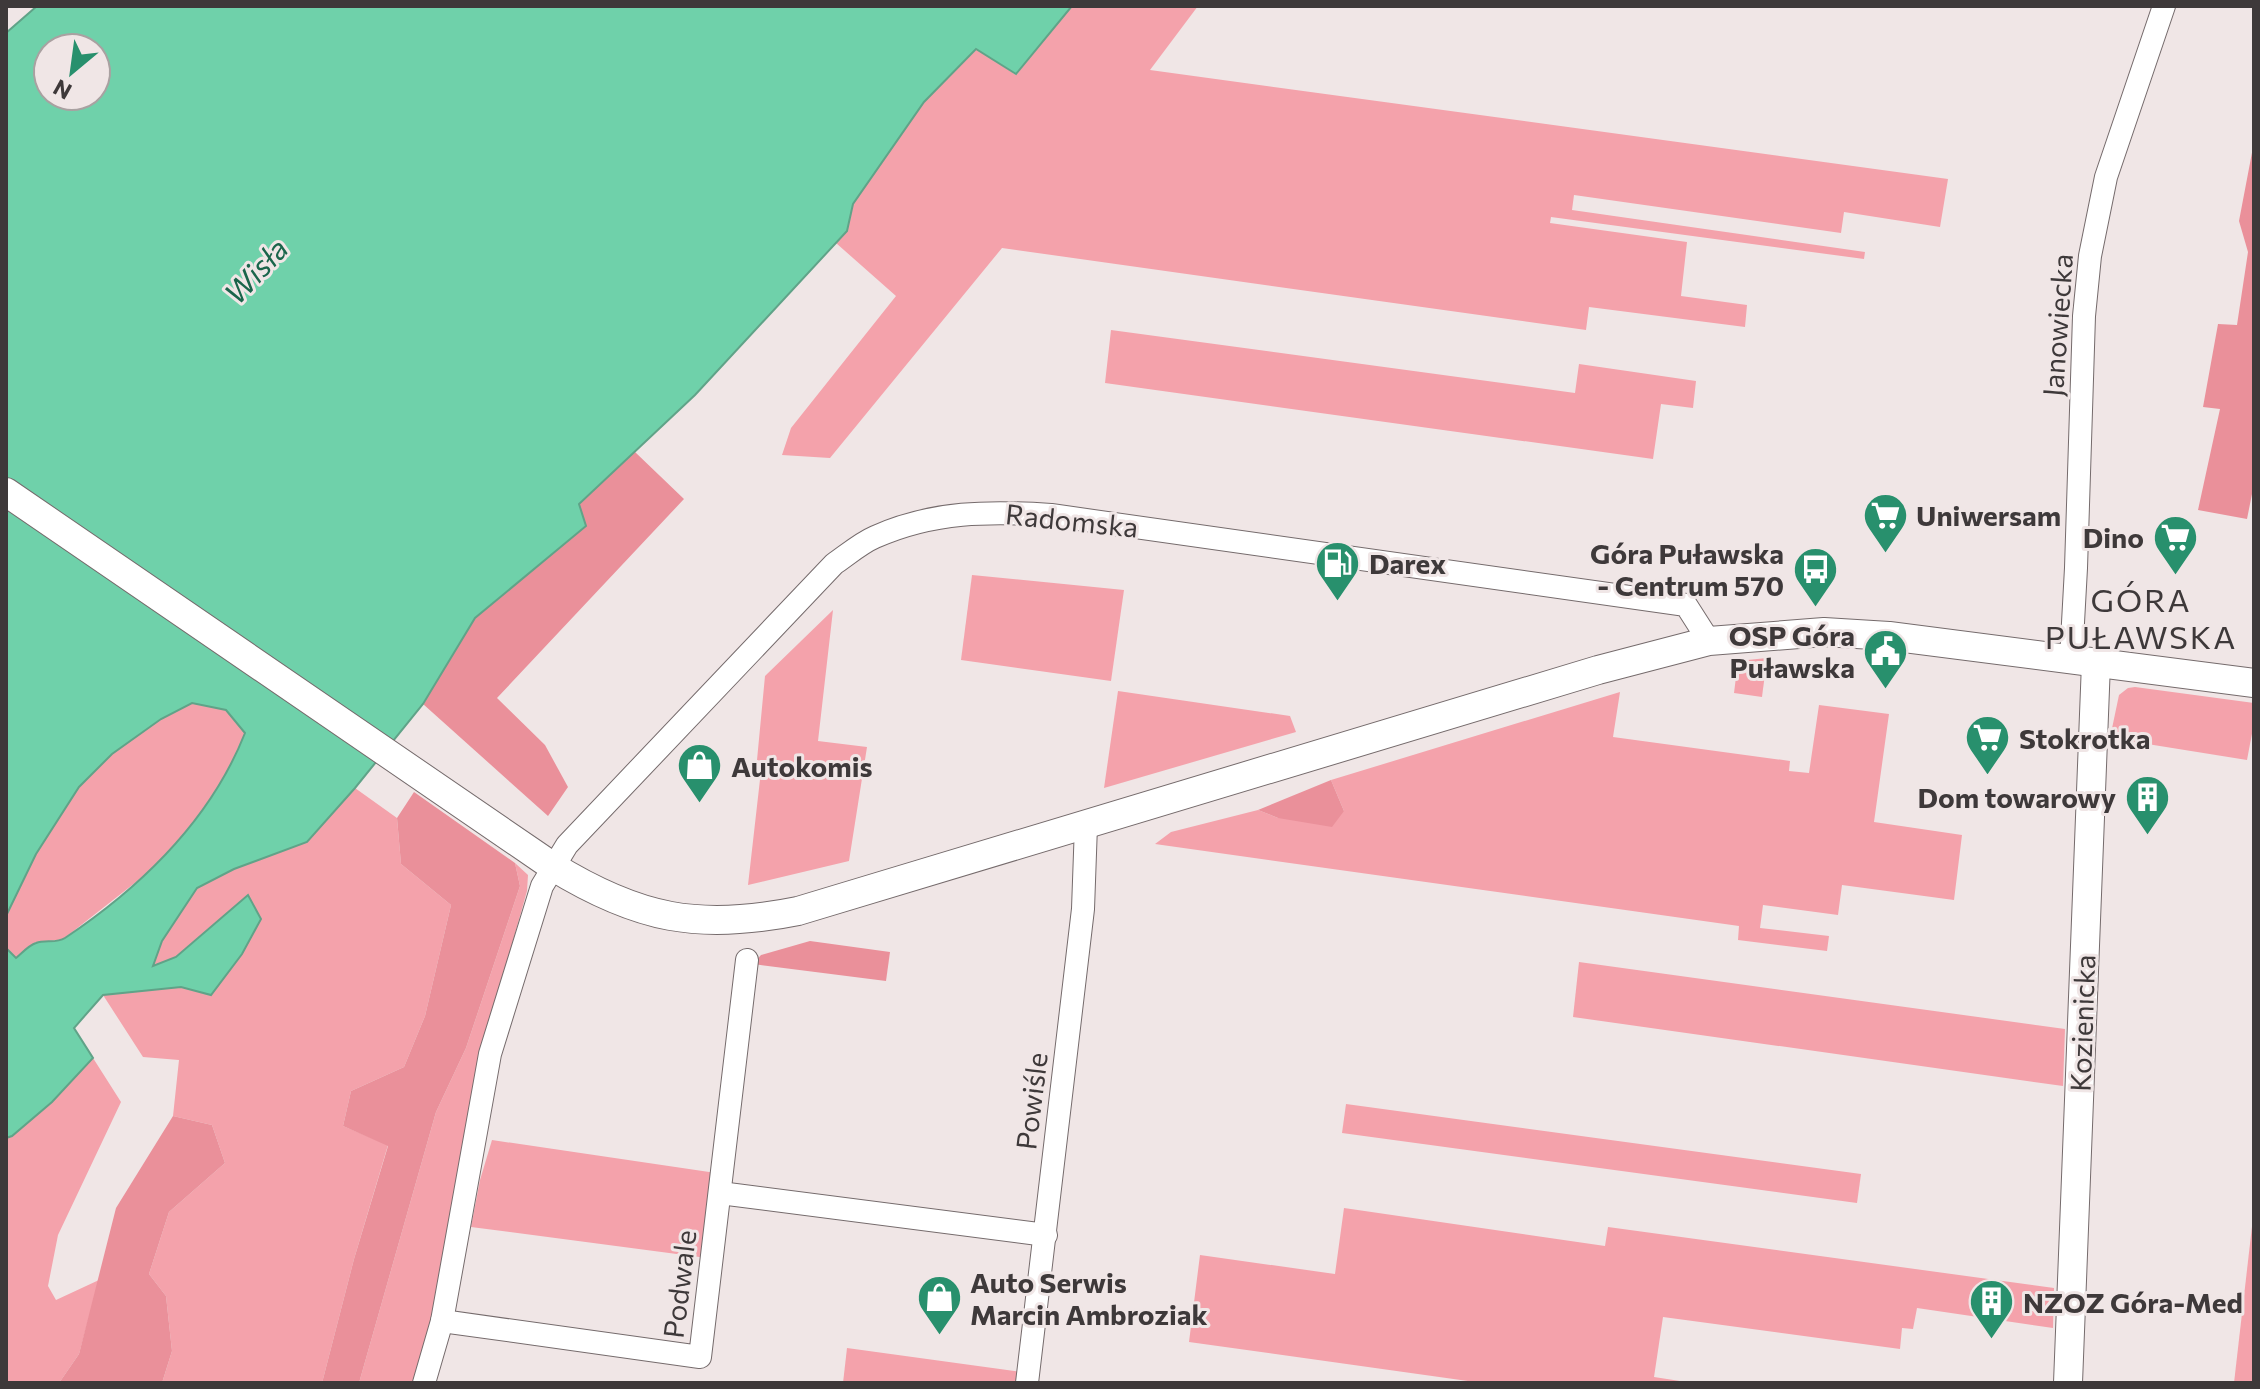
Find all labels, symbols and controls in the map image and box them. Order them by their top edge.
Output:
north arrow [32,32,112,112]
text: N [48,74,76,106]
water label: Wisła [215,229,295,311]
street label: Janowiecka [2035,252,2079,398]
supermarket icon: Uniwersam [1861,491,1909,554]
street label: Radomska [1004,496,1140,544]
place label: Uniwersam [1916,498,2061,532]
supermarket icon: Dino [2151,513,2199,576]
place label: Dino [2083,520,2144,554]
place label: Góra Puławska - Centrum 570 [1590,536,1784,602]
fuel station icon: Darex [1314,539,1362,602]
bus stop icon: Góra Puławska - Centrum 570 [1791,545,1839,608]
place label: Darex [1369,546,1446,580]
district label: GÓRA PUŁAWSKA [2045,579,2237,656]
place label: OSP Góra Puławska [1729,618,1855,684]
public building icon: OSP Góra Puławska [1862,627,1910,690]
supermarket icon: Stokrotka [1964,714,2012,777]
place label: Stokrotka [2019,721,2151,755]
shop icon: Autokomis [676,742,724,805]
place label: Autokomis [731,749,873,783]
building icon: Dom towarowy [2123,773,2171,836]
place label: Dom towarowy [1917,780,2116,814]
street label: Kozienicka [2063,954,2101,1092]
street label: Powiśle [1008,1051,1054,1151]
street label: Podwale [656,1228,702,1340]
place label: Auto Serwis Marcin Ambroziak [970,1265,1208,1331]
shop icon: Auto Serwis Marcin Ambroziak [915,1274,963,1337]
building icon: NZOZ Góra-Med [1968,1278,2016,1341]
place label: NZOZ Góra-Med [2023,1285,2243,1319]

